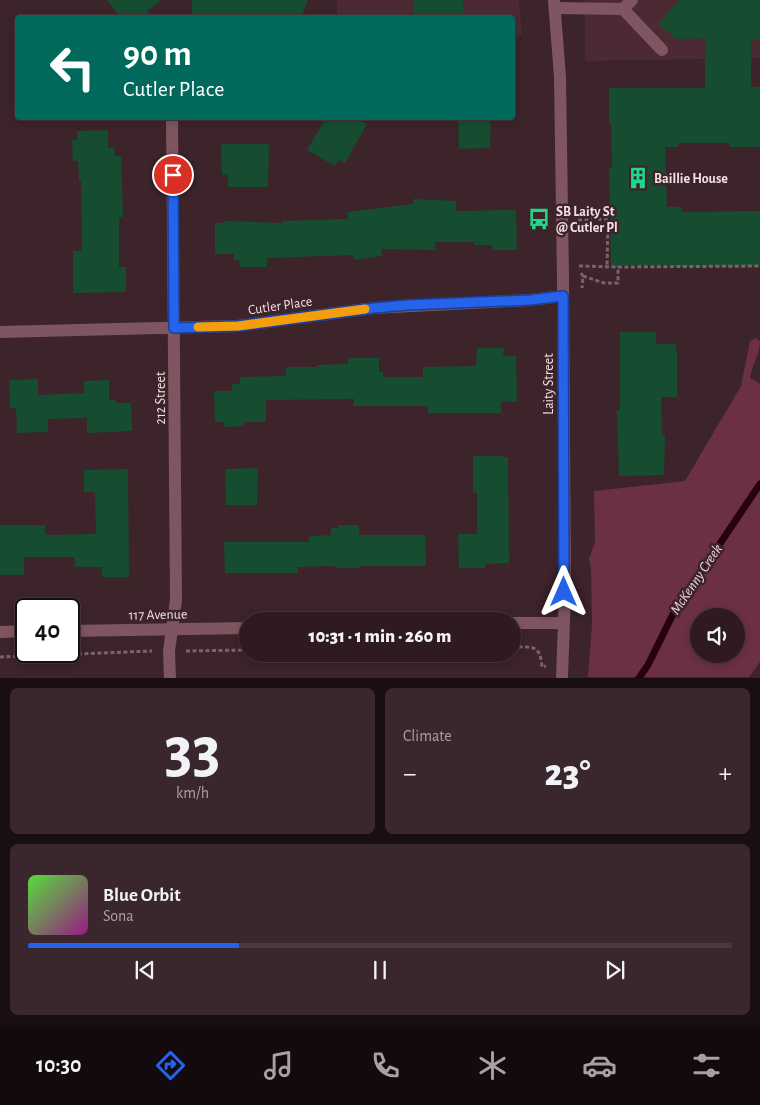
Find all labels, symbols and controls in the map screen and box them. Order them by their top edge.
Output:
icon: left [40,35,105,100]
text: 90 m [123,37,192,72]
text: Cutler Place [123,78,224,100]
pin [152,154,194,196]
icon: arrive [159,161,187,189]
building icon: Baillie House [625,165,651,191]
place label: Baillie House [654,172,728,186]
place label: SB Laity St @ Cutler Pl [556,205,618,235]
bus stop icon: SB Laity St @ Cutler Pl [526,206,552,232]
street label: Cutler Place [247,295,313,317]
street label: Laity Street [542,353,556,415]
street label: 212 Street [154,371,168,424]
water label: McKenny Creek [668,541,725,617]
position arrow [537,565,589,617]
speed limit sign: 40 [15,598,80,663]
street label: 117 Avenue [129,607,187,623]
map controls [690,608,745,663]
button: sound [690,608,745,663]
text: 10:31 · 1 min · 260 m [308,627,452,646]
text: 33 [164,719,221,784]
text: Climate [403,728,452,744]
text: 23° [544,755,591,793]
text: − [403,760,416,788]
text: + [719,760,732,788]
text: km/h [176,785,209,801]
text: Blue Orbit [103,886,181,905]
text: Sona [103,908,134,924]
icon: previous [131,956,159,984]
icon: pause [366,956,394,984]
icon: next [601,956,629,984]
icon: directions [153,1048,188,1083]
icon: music [261,1048,296,1083]
icon: phone [368,1048,403,1083]
icon: climate [475,1048,510,1083]
icon: car [582,1048,617,1083]
icon: filters [689,1048,724,1083]
text: 10:30 [36,1054,81,1076]

